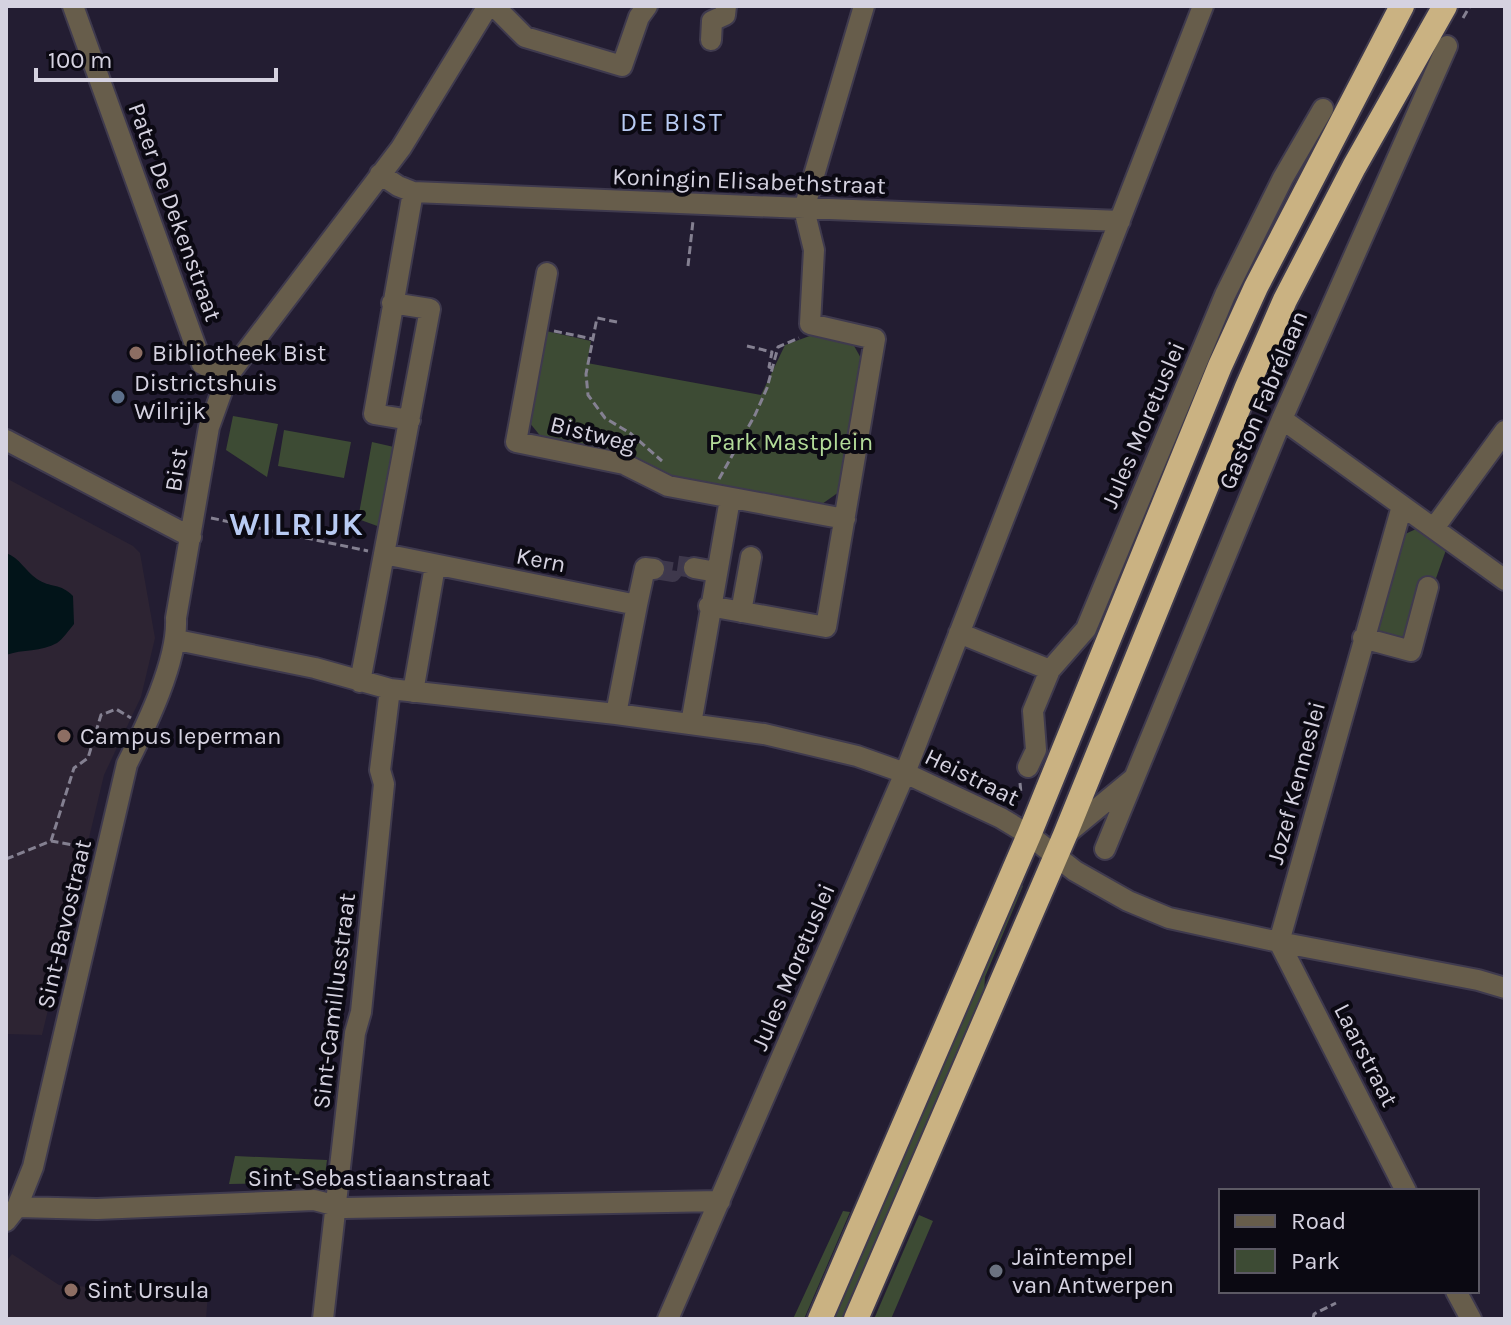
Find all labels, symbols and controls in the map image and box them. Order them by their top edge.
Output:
scale bar [36,32,276,82]
text: 100 m [48,46,113,74]
street label: Pater De Dekenstraat [122,99,228,325]
district label: DE BIST [620,107,724,138]
street label: Koningin Elisabethstraat [612,162,886,200]
street label: Gaston Fabrélaan [1213,306,1313,494]
street label: Jules Moretuslei [1095,337,1191,513]
place label: Bibliotheek Bist [152,339,326,367]
marker: Bibliotheek Bist [127,344,145,362]
place label: Districtshuis Wilrijk [134,369,277,425]
marker: Districtshuis Wilrijk [109,388,127,406]
street label: Bistweg [547,410,639,458]
park label: Park Mastplein [709,428,873,456]
street label: Bist [159,446,193,494]
district label: WILRIJK [229,506,365,543]
street label: Kern [514,541,568,579]
street label: Jozef Kenneslei [1261,699,1331,867]
place label: Campus Ieperman [80,722,281,750]
marker: Campus Ieperman [55,727,73,745]
street label: Heistraat [920,742,1024,812]
street label: Sint-Bavostraat [31,837,97,1011]
street label: Jules Moretuslei [745,879,841,1055]
street label: Sint-Camillusstraat [307,891,361,1111]
street label: Laarstraat [1328,999,1404,1111]
street label: Sint-Sebastiaanstraat [247,1164,491,1192]
legend [1219,1189,1479,1293]
text: Road [1291,1207,1346,1235]
place label: Jaïntempel van Antwerpen [1012,1243,1174,1299]
text: Park [1291,1247,1340,1275]
marker: Jaïntempel van Antwerpen [987,1262,1005,1280]
place label: Sint Ursula [87,1276,209,1304]
marker: Sint Ursula [62,1281,80,1299]

